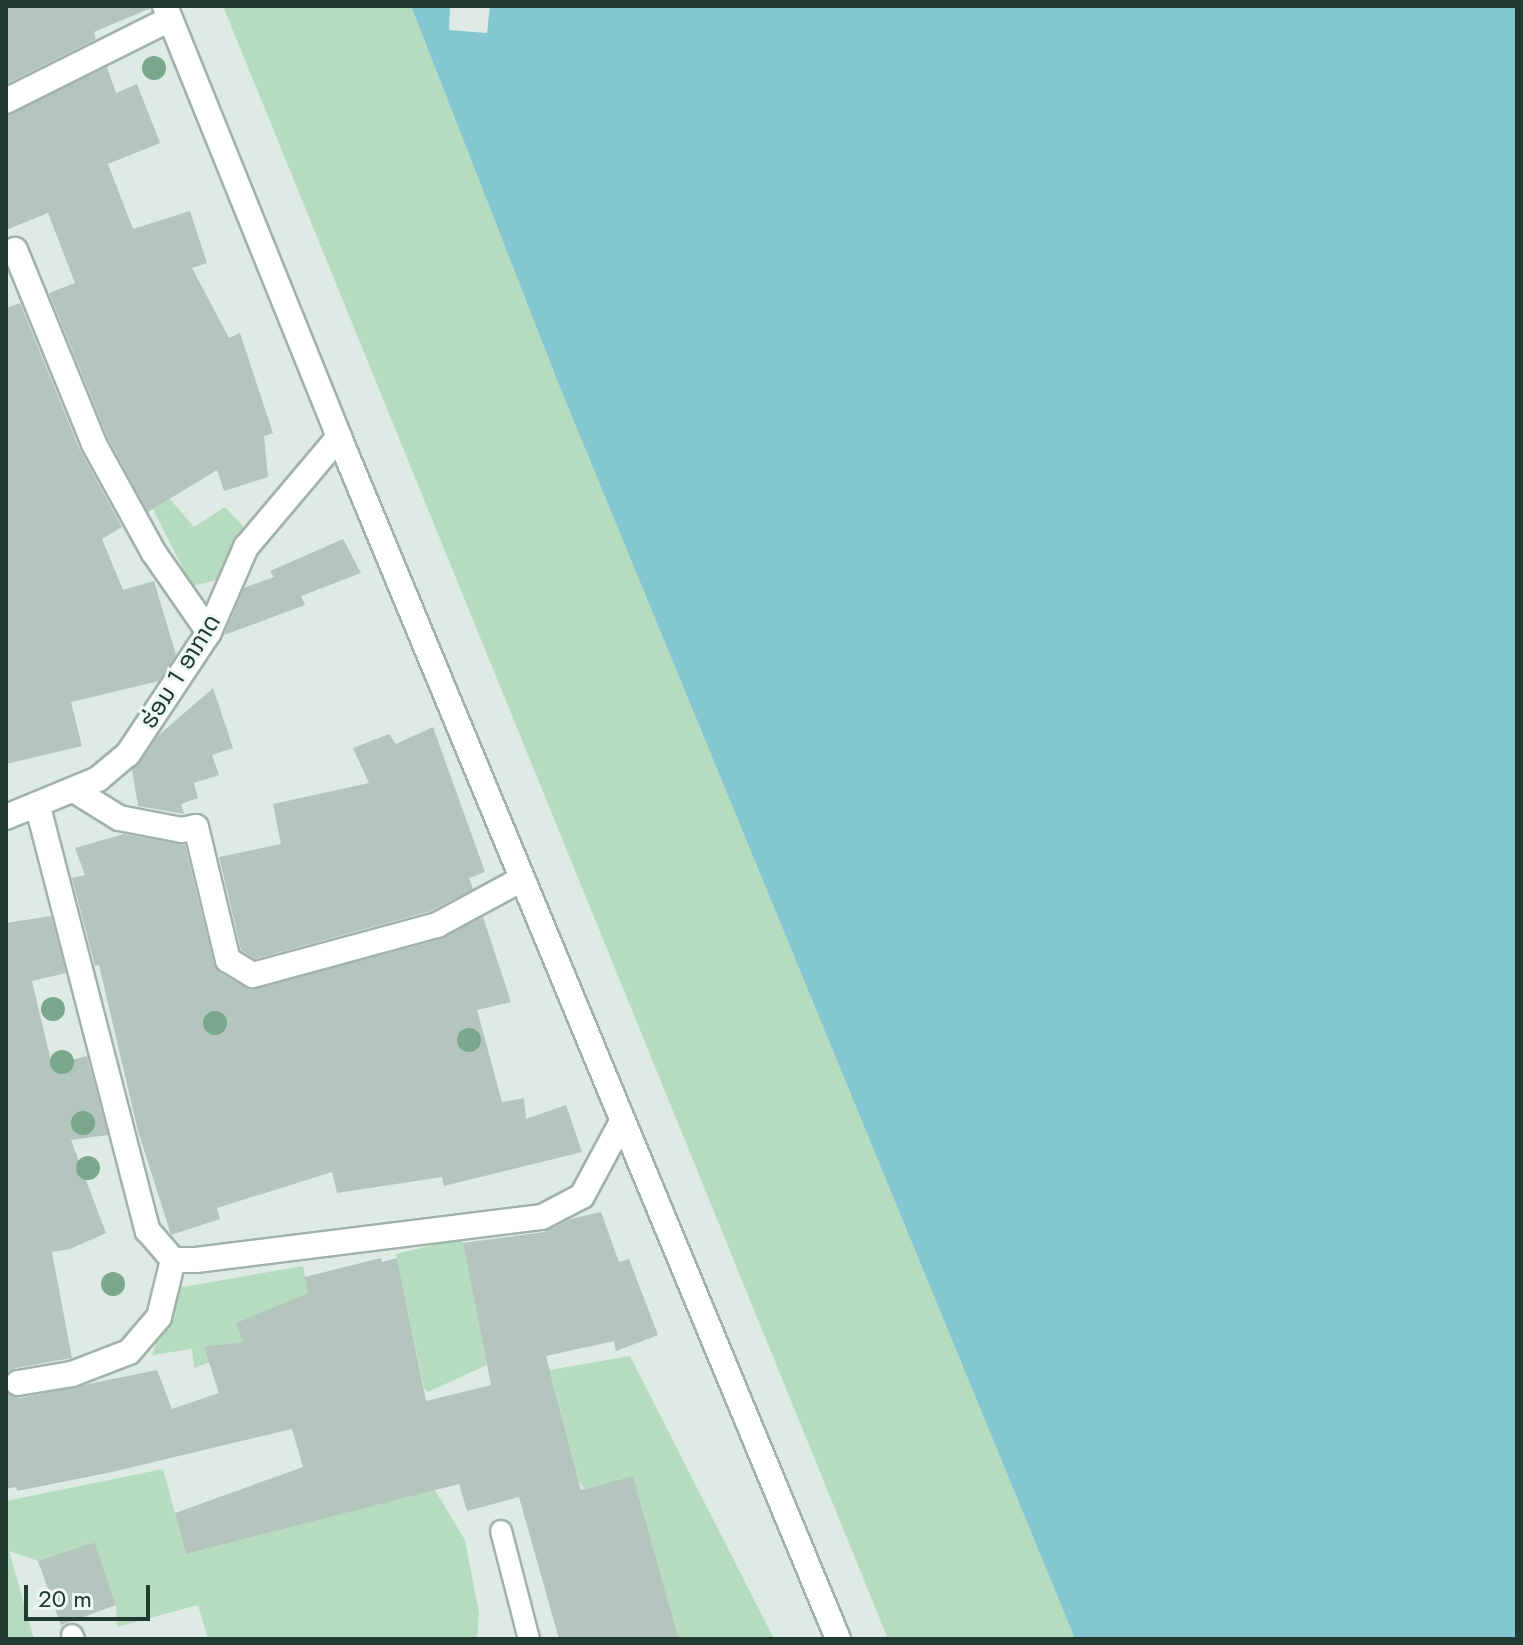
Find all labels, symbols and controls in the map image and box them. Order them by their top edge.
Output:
street label: ຮ່ອມ 1 ອາກາດ [134,609,226,733]
scale bar [28,1569,154,1619]
text: 20 m [38,1581,92,1616]

